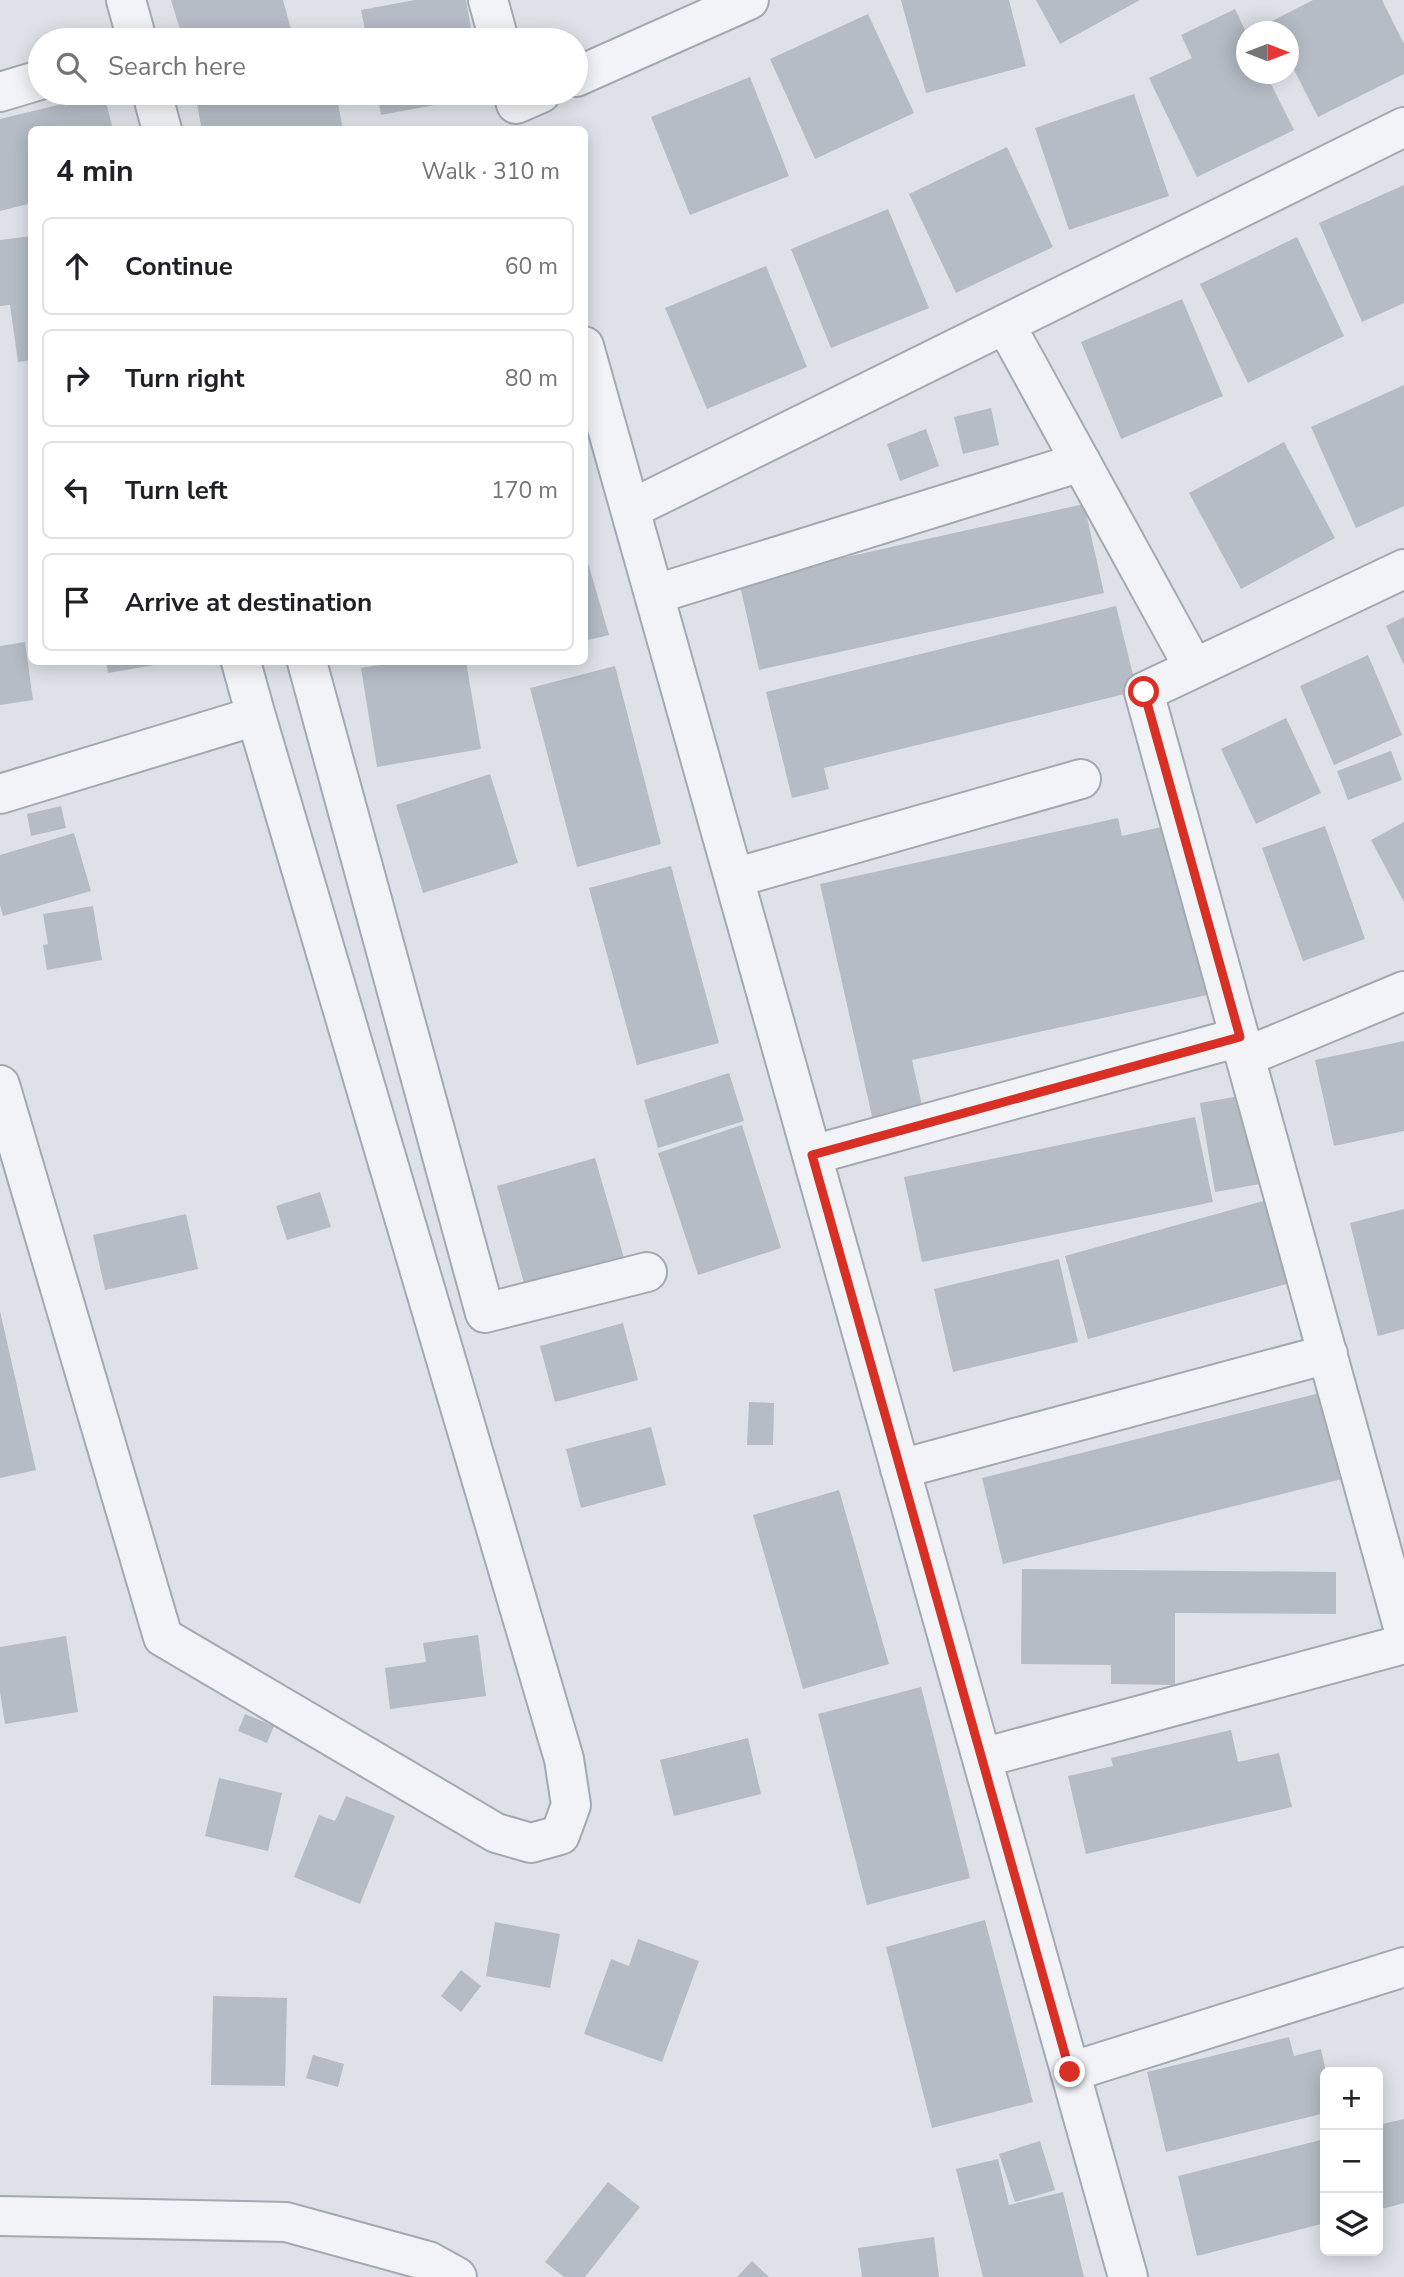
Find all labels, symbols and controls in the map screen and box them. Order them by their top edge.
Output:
north arrow [1236,21,1299,84]
search box [28,28,588,105]
icon: search [52,48,90,86]
text: Search here [108,49,246,84]
text: 4 min [56,151,134,192]
text: Walk · 310 m [421,156,560,187]
icon: ahead [58,247,96,285]
text: Continue [125,249,233,284]
text: 60 m [505,251,558,282]
icon: right [58,359,96,397]
text: Turn right [125,361,244,396]
text: 80 m [505,363,558,394]
icon: left [58,471,96,509]
text: Turn left [125,473,228,508]
text: 170 m [491,475,558,506]
icon: arrive [58,583,96,621]
text: Arrive at destination [125,585,372,620]
route start [1128,676,1159,707]
route end [1054,2056,1085,2087]
map controls [1320,2067,1383,2256]
button: + [1320,2067,1383,2130]
button: − [1320,2130,1383,2193]
button: layers [1320,2193,1383,2256]

